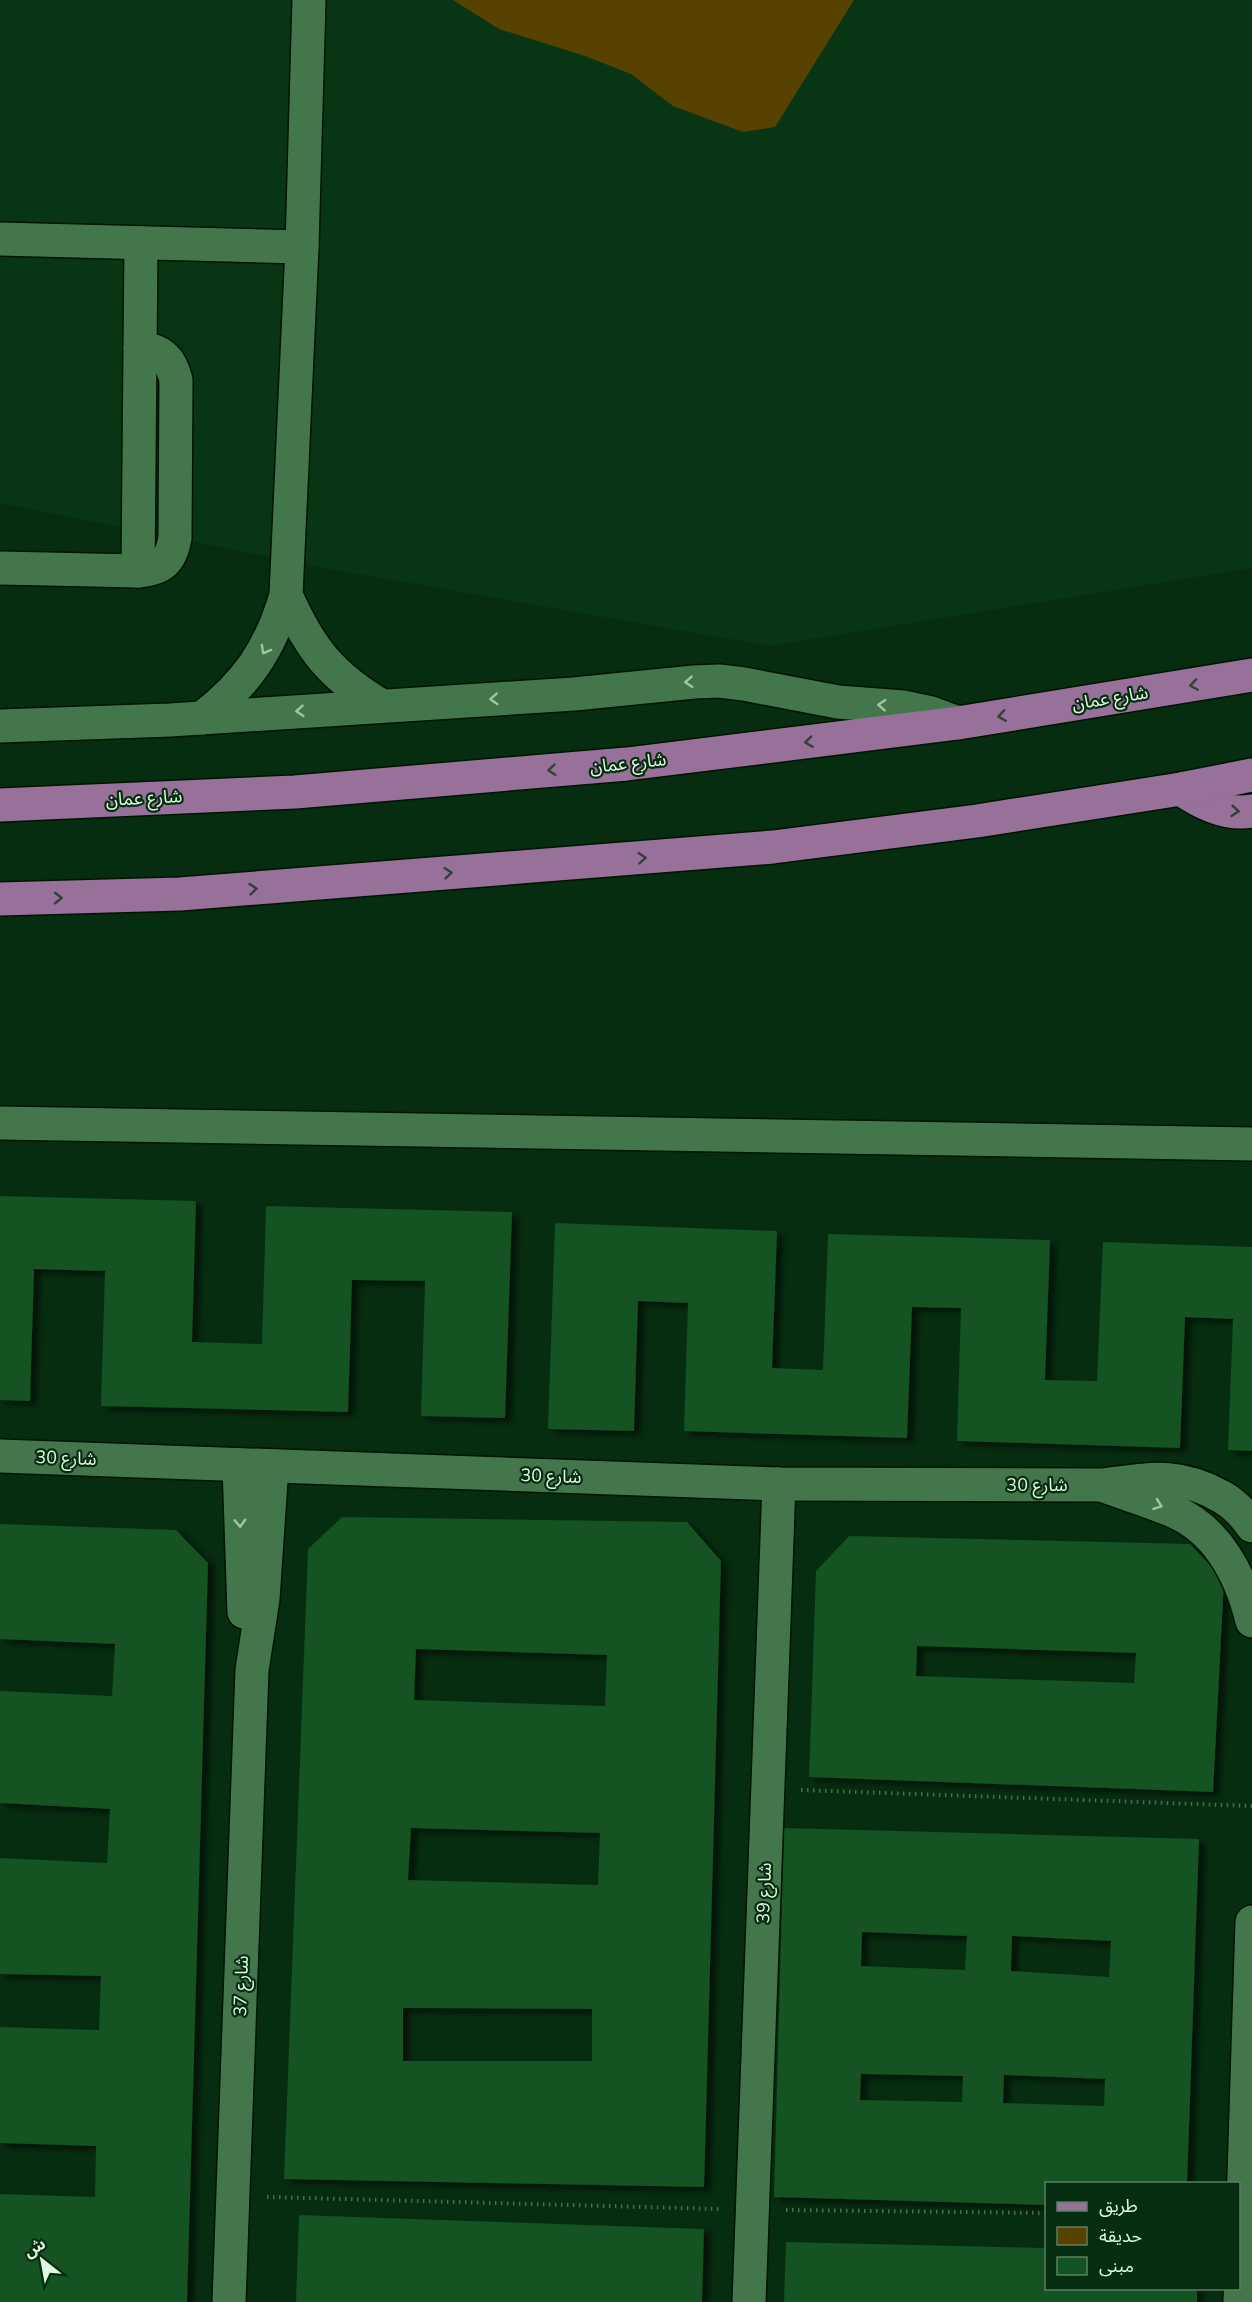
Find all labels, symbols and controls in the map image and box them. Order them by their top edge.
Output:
one-way arrow [261,643,272,654]
one-way arrow [684,676,693,689]
one-way arrow [1190,678,1199,690]
street label: شارع عمان [1070,680,1150,718]
one-way arrow [490,693,499,706]
one-way arrow [877,699,886,712]
one-way arrow [295,705,304,718]
one-way arrow [997,710,1006,722]
one-way arrow [804,735,813,748]
street label: شارع عمان [589,747,668,781]
one-way arrow [548,764,557,777]
street label: شارع عمان [105,784,183,814]
one-way arrow [1230,804,1239,817]
one-way arrow [637,852,647,865]
one-way arrow [443,867,452,880]
one-way arrow [249,882,258,895]
one-way arrow [54,892,63,905]
street label: شارع 30 [35,1445,97,1473]
street label: شارع 30 [520,1463,582,1491]
street label: شارع 30 [1006,1473,1068,1499]
one-way arrow [1152,1498,1163,1511]
one-way arrow [234,1519,247,1528]
street label: شارع 39 [751,1862,779,1924]
street label: شارع 37 [228,1955,256,2017]
legend [1045,2182,1240,2290]
text: طريق [1099,2194,1138,2218]
text: حديقة [1099,2224,1142,2248]
north arrow [12,2230,72,2290]
text: ش [20,2233,50,2263]
text: مبنى [1099,2254,1134,2278]

